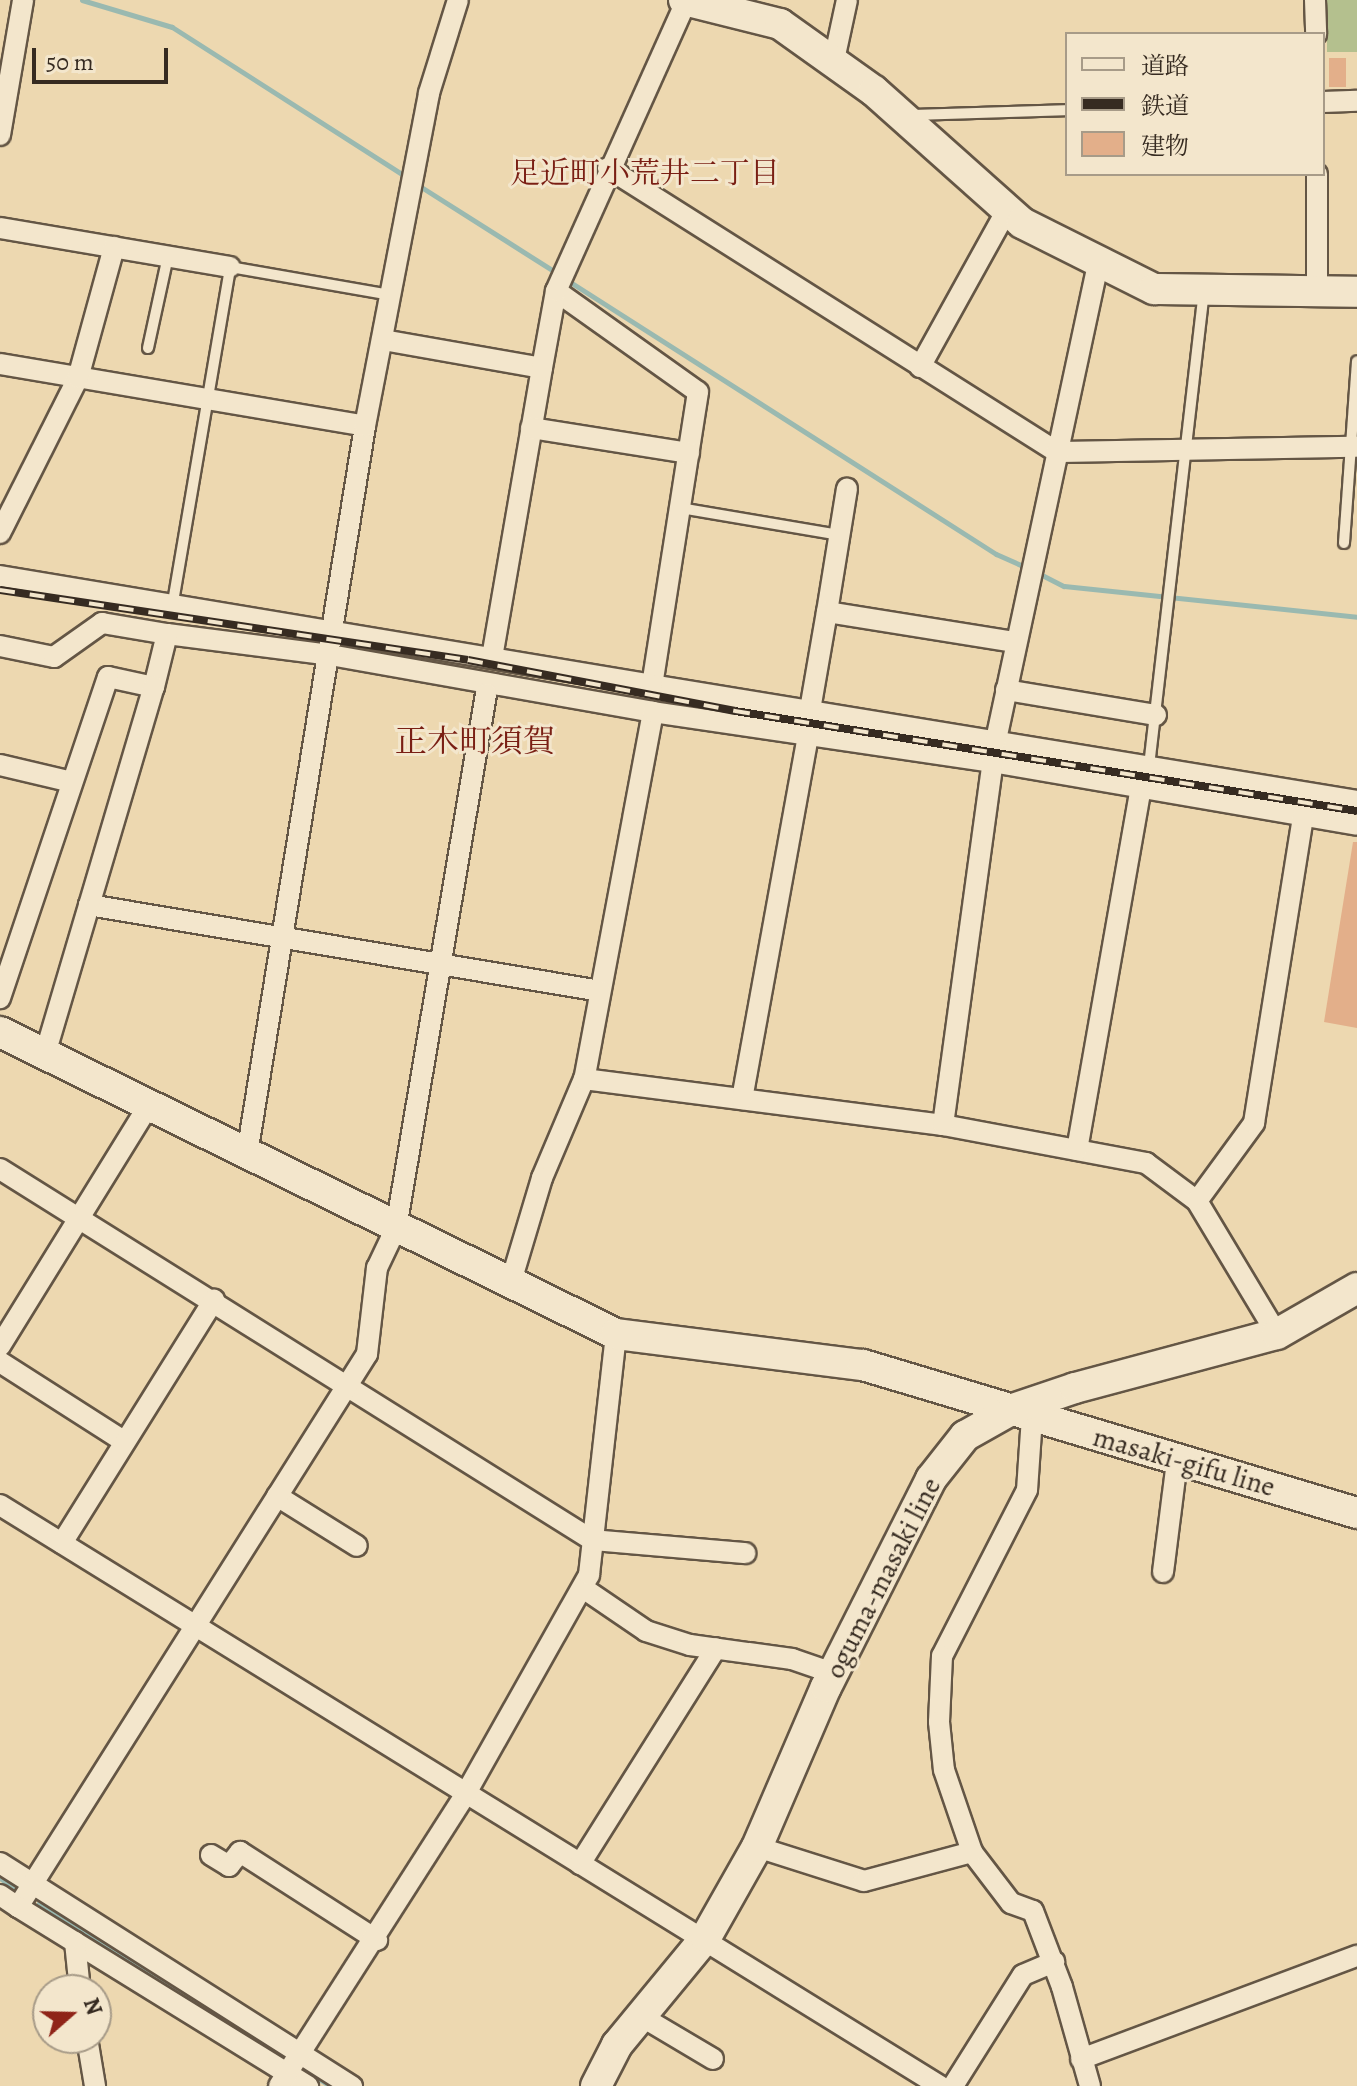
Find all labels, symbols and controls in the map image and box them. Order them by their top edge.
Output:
scale bar [36,32,172,82]
legend [1065,32,1325,176]
text: 50 m [46,46,94,78]
text: 道路 [1141,50,1189,82]
text: 鉄道 [1141,90,1189,122]
text: 建物 [1141,130,1189,162]
district label: 足近町小荒井二丁目 [510,155,780,191]
district label: 正木町須賀 [395,722,555,760]
street label: masaki-gifu line [1089,1420,1279,1504]
street label: oguma-masaki line [818,1472,948,1684]
north arrow [32,1974,112,2054]
text: N [76,1994,110,2019]

